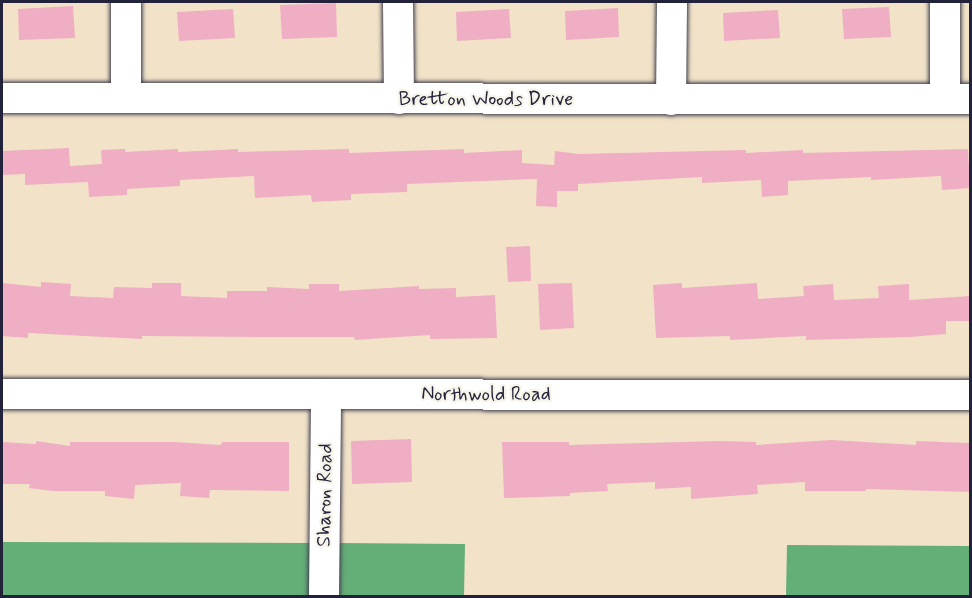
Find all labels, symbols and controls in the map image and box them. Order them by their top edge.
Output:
street label: Bretton Woods Drive [399,87,573,111]
street label: Northwold Road [421,382,551,406]
street label: Sharon Road [312,443,338,547]

